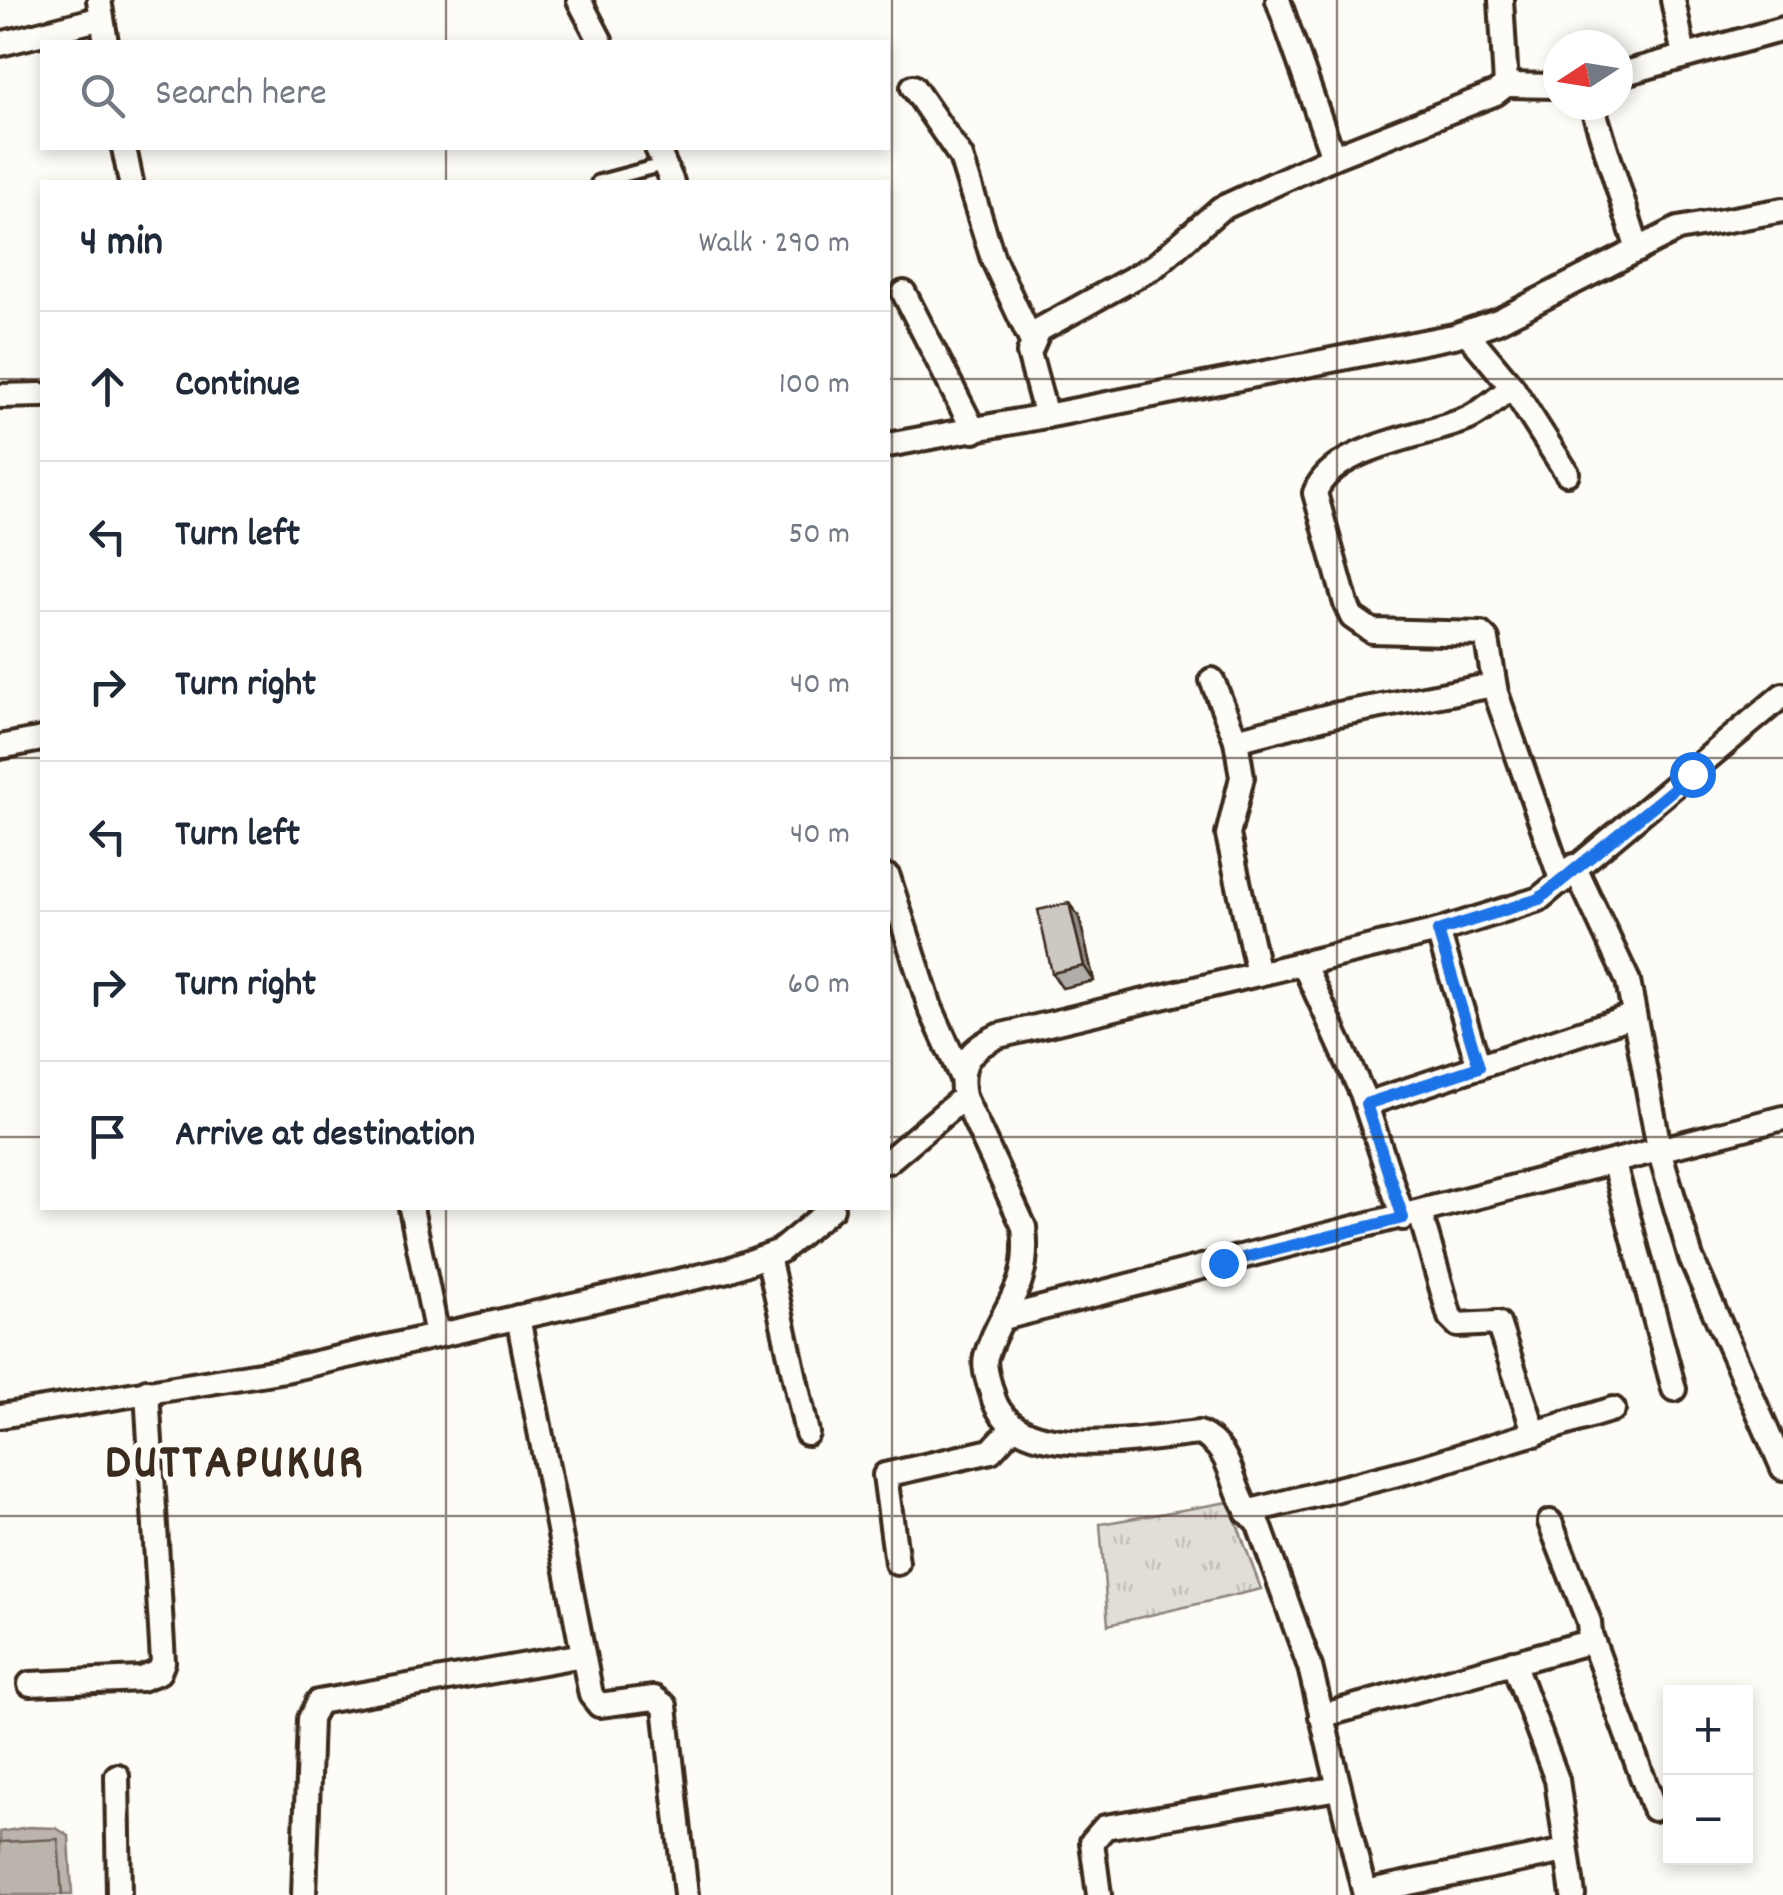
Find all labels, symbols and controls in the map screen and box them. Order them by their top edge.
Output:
north arrow [1543,30,1633,120]
search box [40,40,890,150]
icon: search [75,68,130,123]
text: Search here [155,68,327,123]
text: 4 min [80,215,163,275]
text: Walk · 290 m [699,222,850,268]
icon: ahead [80,359,135,414]
text: Continue [175,359,300,414]
text: 100 m [779,363,850,409]
icon: left [80,509,135,564]
text: Turn left [175,509,300,564]
text: 50 m [788,513,850,559]
icon: right [80,659,135,714]
text: Turn right [175,659,316,714]
text: 40 m [790,663,850,709]
route start [1670,752,1716,798]
icon: left [80,809,135,864]
text: Turn left [175,809,300,864]
text: 40 m [790,813,850,859]
icon: right [80,959,135,1014]
text: Turn right [175,959,316,1014]
text: 60 m [788,963,850,1009]
icon: arrive [80,1109,135,1164]
text: Arrive at destination [175,1109,475,1164]
route end [1201,1241,1247,1287]
district label: DUTTAPUKUR [105,1430,365,1502]
map controls [1663,1685,1753,1865]
button: + [1663,1685,1753,1775]
button: − [1663,1775,1753,1865]

